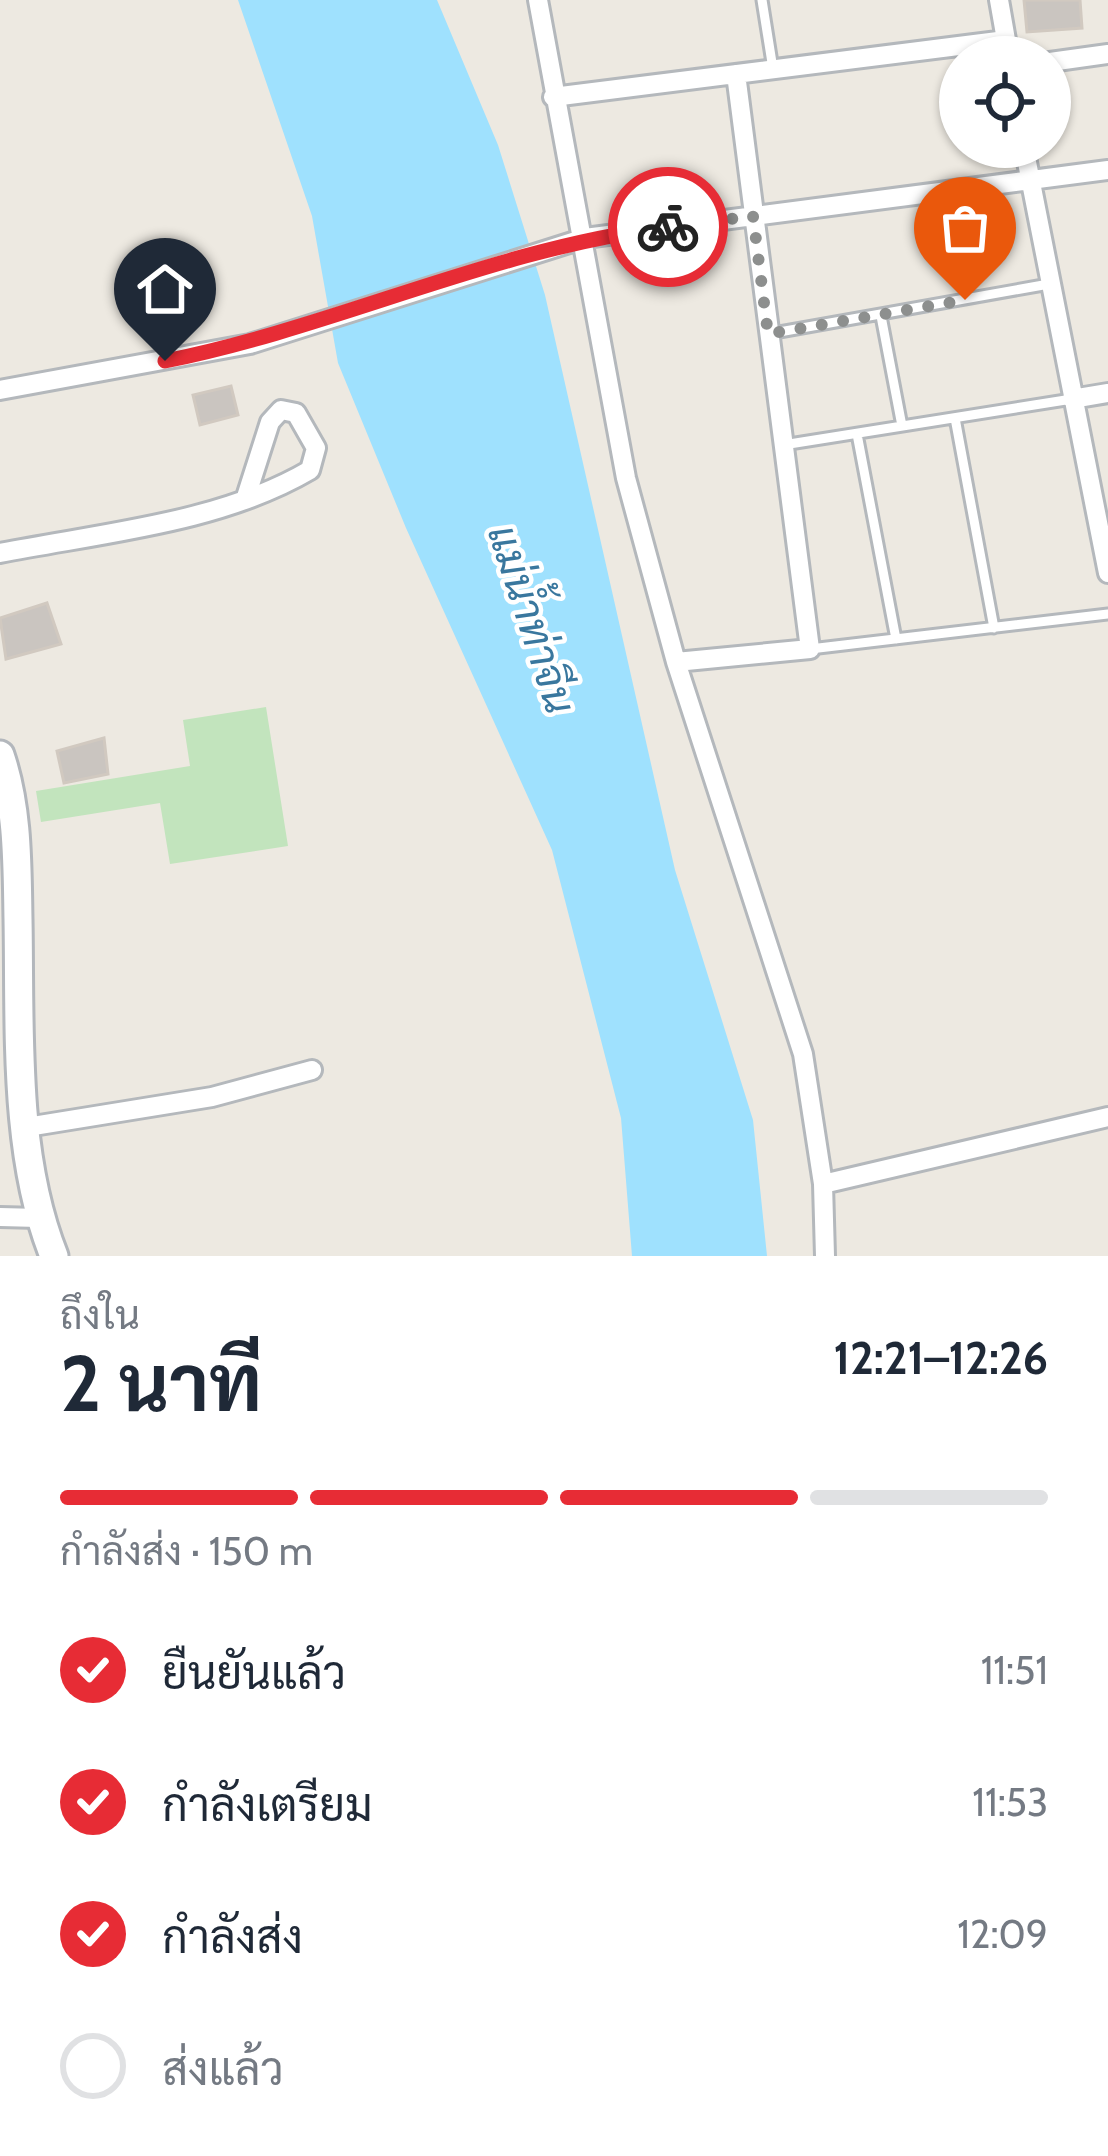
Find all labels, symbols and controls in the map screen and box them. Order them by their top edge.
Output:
map controls [939,36,1071,168]
button: locate [939,36,1071,168]
courier [608,167,728,287]
pin [914,177,1016,300]
icon: bike [635,194,701,260]
icon: bag [932,195,998,261]
pin [114,238,216,361]
icon: home [132,256,198,322]
water label: แม่น้ำท่าจีน [477,515,596,720]
text: ถึงใน [60,1291,140,1339]
text: 12:21–12:26 [833,1331,1048,1385]
text: 2 นาที [60,1336,262,1431]
text: กำลังส่ง · 150 m [60,1527,313,1575]
icon: check [60,1637,126,1703]
text: ยืนยันแล้ว [162,1646,346,1700]
text: 11:51 [981,1646,1048,1694]
icon: check [60,1769,126,1835]
text: กำลังเตรียม [162,1778,373,1832]
text: 11:53 [972,1778,1048,1826]
icon: check [60,1901,126,1967]
text: กำลังส่ง [162,1910,303,1964]
text: 12:09 [957,1910,1048,1958]
text: ส่งแล้ว [162,2042,284,2096]

